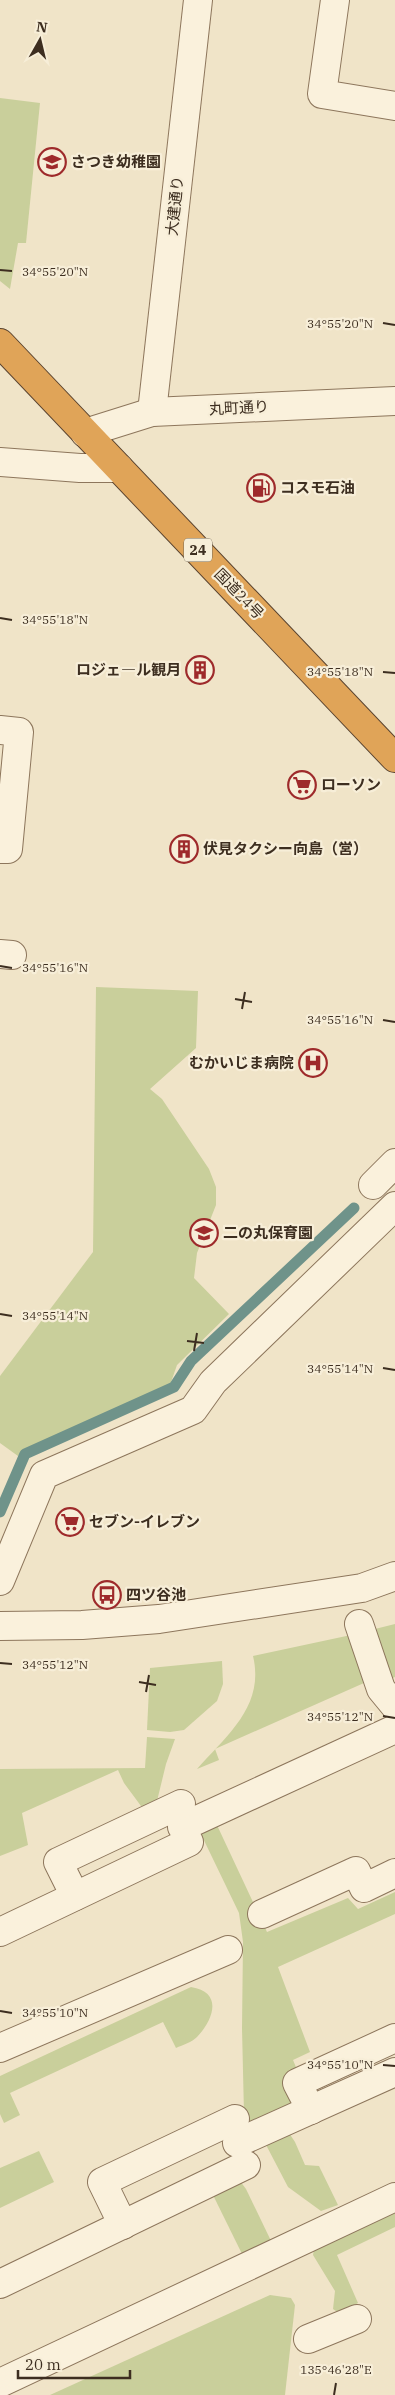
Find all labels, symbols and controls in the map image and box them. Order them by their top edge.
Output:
north arrow [15,15,65,65]
text: N [35,17,49,37]
school or university icon: さつき幼稚園 [37,147,67,177]
place label: さつき幼稚園 [71,152,161,171]
street label: 大建通り [162,175,187,237]
text: 34°55'20"N [22,264,88,279]
text: 34°55'20"N [307,316,373,331]
street label: 丸町通り [209,396,269,419]
fuel station icon: コスモ石油 [246,473,276,503]
place label: コスモ石油 [280,478,355,497]
road number: 24 [184,538,212,562]
street label: 国道24号 [211,564,268,623]
text: 34°55'18"N [22,612,88,627]
building icon: ロジェ―ル観月 [185,655,215,685]
place label: ロジェ―ル観月 [76,660,181,679]
text: 34°55'18"N [307,664,373,679]
supermarket icon: ローソン [287,770,317,800]
place label: ローソン [321,775,381,794]
building icon: 伏見タクシー向島（営） [169,834,199,864]
place label: 伏見タクシー向島（営） [203,839,368,858]
text: 34°55'16"N [22,960,88,975]
text: 34°55'16"N [307,1012,373,1027]
hospital icon: むかいじま病院 [298,1048,328,1078]
place label: むかいじま病院 [189,1053,294,1072]
school or university icon: 二の丸保育園 [189,1218,219,1248]
place label: 二の丸保育園 [223,1223,313,1242]
text: 34°55'14"N [22,1308,88,1323]
text: 34°55'14"N [307,1361,373,1376]
supermarket icon: セブン-イレブン [55,1507,85,1537]
place label: セブン-イレブン [89,1512,200,1531]
bus stop icon: 四ツ谷池 [92,1580,122,1610]
place label: 四ツ谷池 [126,1585,186,1604]
text: 34°55'12"N [22,1657,88,1672]
text: 34°55'12"N [307,1709,373,1724]
text: 34°55'10"N [22,2005,88,2020]
text: 34°55'10"N [307,2057,373,2072]
scale bar [18,2348,130,2380]
text: 20 m [25,2355,61,2374]
text: 135°46'28"E [300,2362,372,2377]

